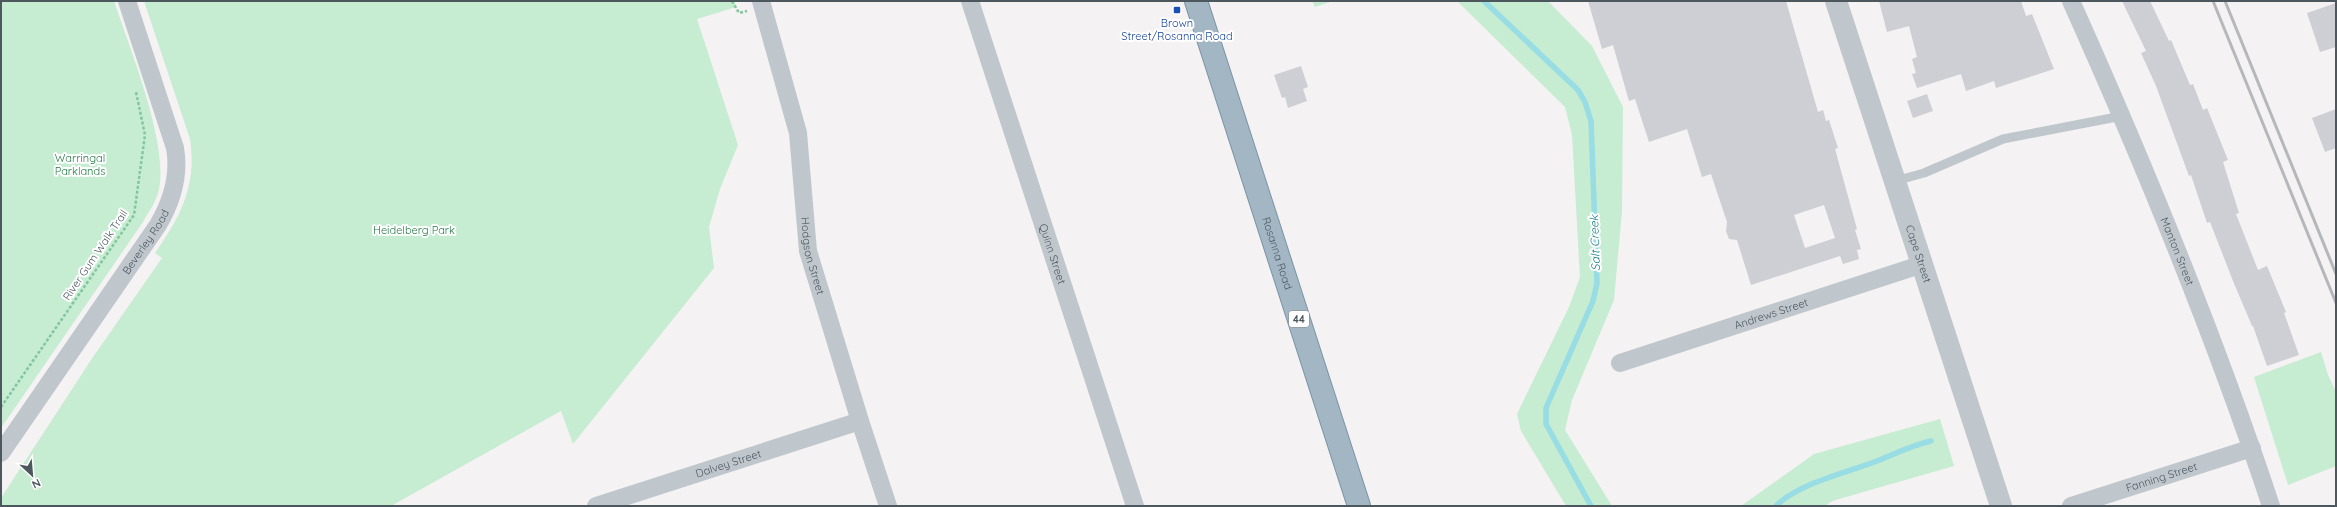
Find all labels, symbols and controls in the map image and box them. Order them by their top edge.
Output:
marker: Brown Street/Rosanna Road [1172,5,1182,15]
place label: Brown Street/Rosanna Road [1121,16,1233,43]
park label: Warringal Parklands [55,151,105,178]
street label: River Gum Walk Trail [60,207,130,303]
street label: Beverley Road [119,207,172,277]
water label: Salt Creek [1586,213,1603,271]
street label: Rosanna Road [1259,215,1296,291]
street label: Manton Street [2158,215,2197,288]
street label: Hodgson Street [798,216,828,296]
street label: Quinn Street [1036,222,1069,286]
park label: Heidelberg Park [373,223,455,237]
street label: Cape Street [1903,223,1935,285]
street label: Andrews Street [1732,295,1810,332]
road number: 44 [1289,311,1309,327]
street label: Dalvey Street [694,446,763,481]
north arrow [12,455,52,495]
street label: Fanning Street [2124,459,2199,495]
text: N [30,476,43,492]

